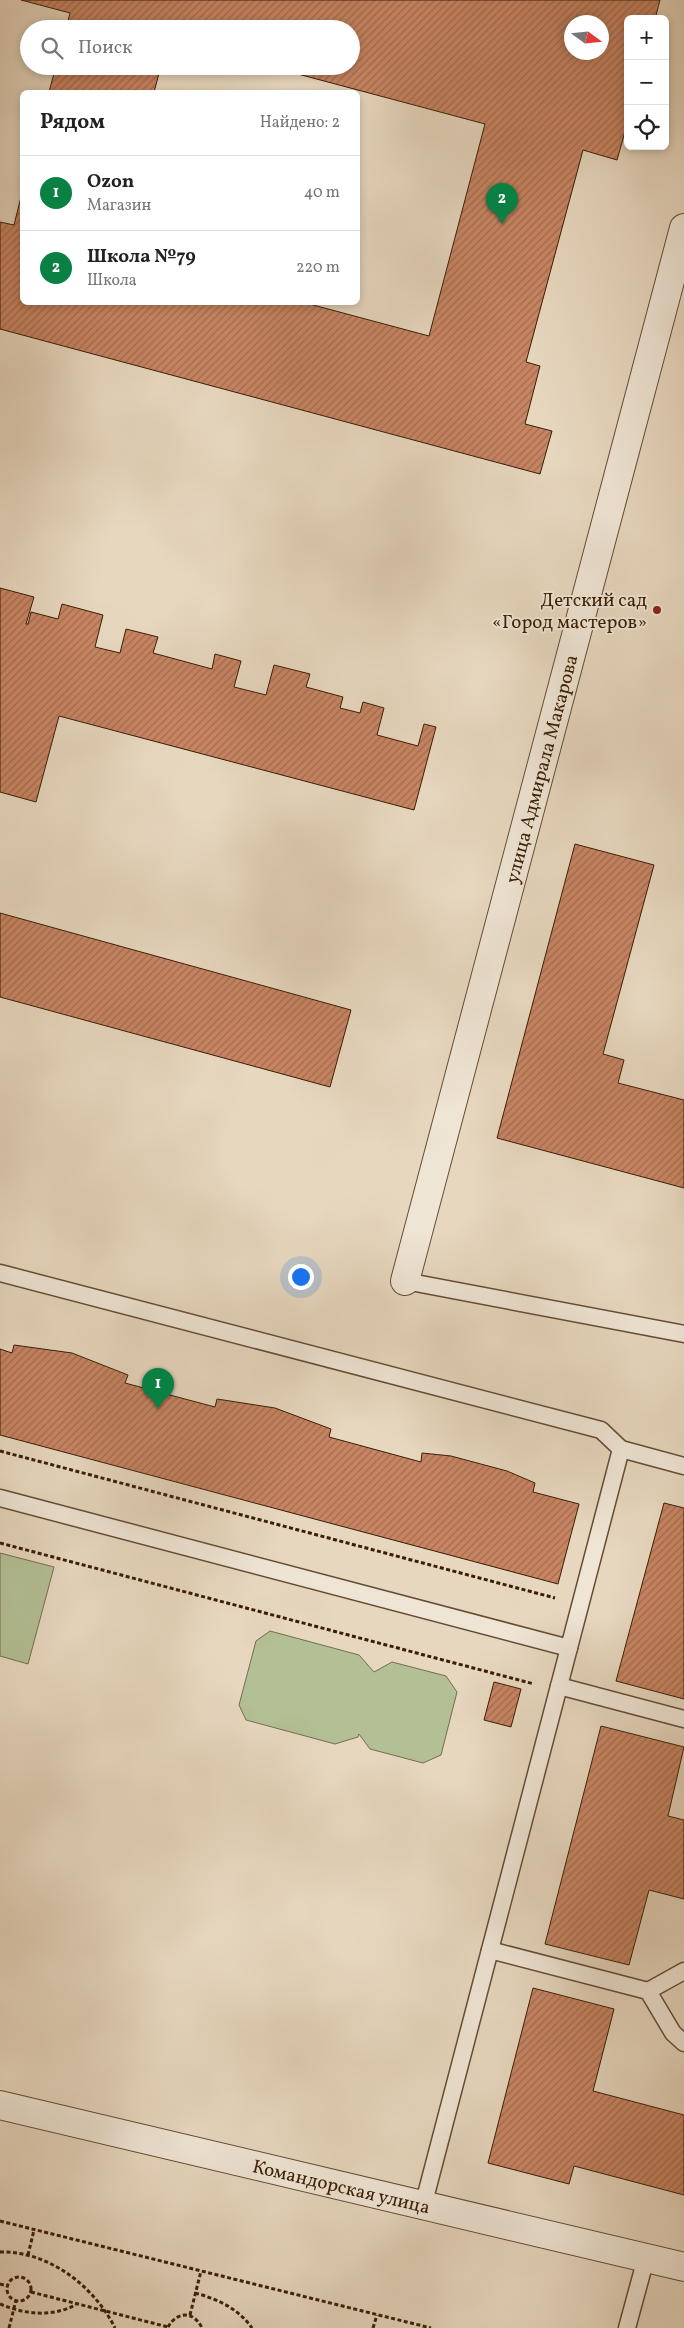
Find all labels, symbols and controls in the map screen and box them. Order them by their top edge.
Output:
north arrow [564,15,609,60]
map controls [624,15,669,150]
button: + [624,15,669,60]
search box [20,20,360,75]
icon: search [38,34,66,62]
text: Поиск [78,35,132,61]
button: − [624,60,669,105]
button: locate [624,105,669,150]
text: Рядом [40,108,105,137]
text: Найдено: 2 [260,112,340,134]
text: Ozon [87,169,134,195]
text: 1 [53,182,59,204]
text: 40 m [304,182,340,204]
pin: 2 [486,183,518,224]
text: Магазин [87,195,151,217]
text: Школа №79 [87,244,196,270]
text: 2 [52,257,60,279]
text: 220 m [296,257,340,279]
text: Школа [87,270,137,292]
place label: Детский сад «Город мастеров» [492,588,647,636]
marker: Детский сад «Город мастеров» [651,604,663,616]
street label: улица Адмирала Макарова [500,652,585,887]
your location [288,1264,314,1290]
pin: 1 [142,1368,174,1409]
street label: Командорская улица [250,2154,433,2221]

